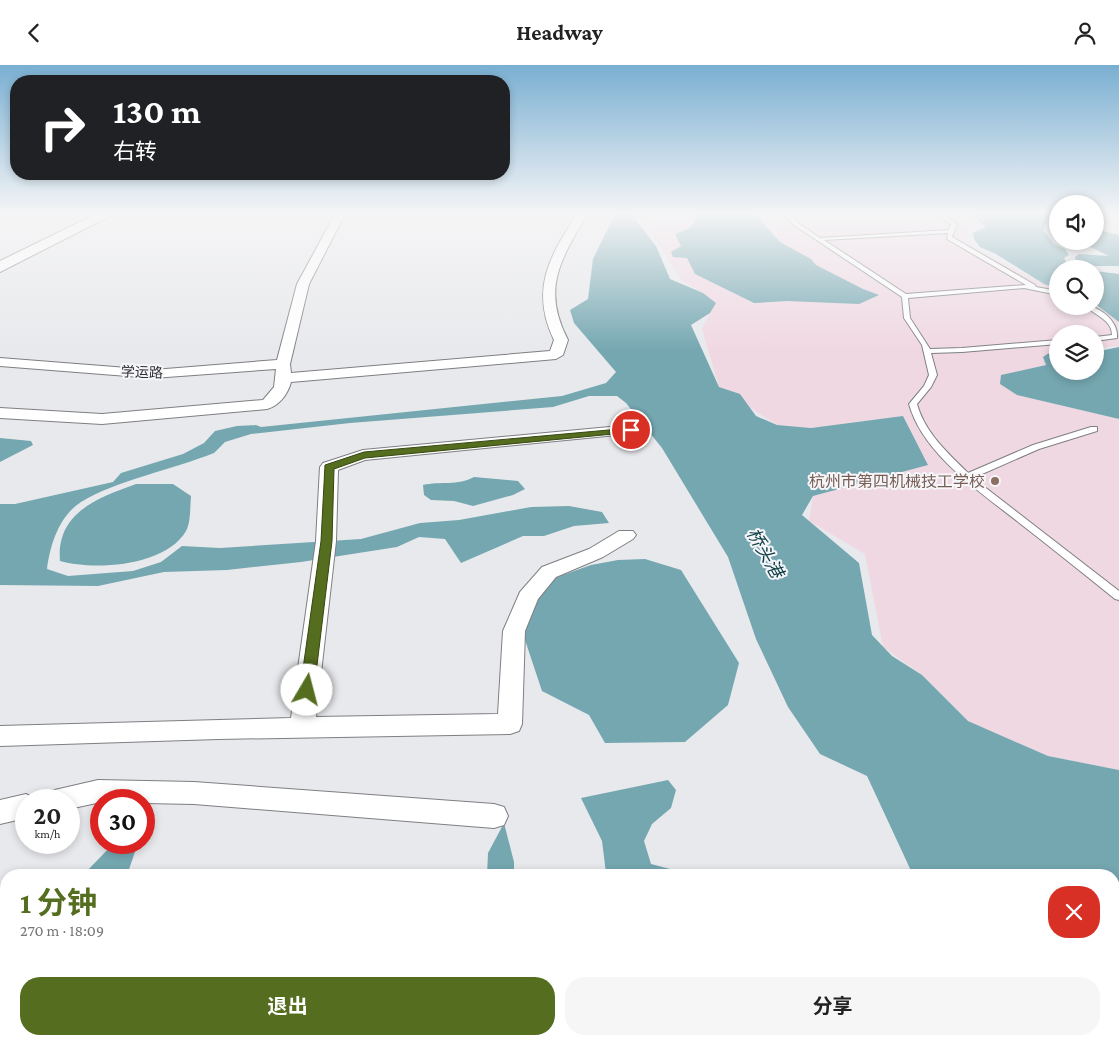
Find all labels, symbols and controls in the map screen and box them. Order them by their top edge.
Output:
icon: back [20,19,48,47]
icon: person [1071,19,1099,47]
text: Headway [516,20,603,45]
text: 130 m [113,92,201,131]
icon: right [30,95,95,160]
text: 右转 [113,139,157,164]
map controls [1049,195,1104,380]
button: sound [1049,195,1104,250]
button: search [1049,260,1104,315]
button: layers [1049,325,1104,380]
street label: 学运路 [121,363,163,381]
pin [610,409,652,451]
icon: arrive [617,416,645,444]
place label: 杭州市第四机械技工学校 [809,473,985,490]
marker: 杭州市第四机械技工学校 [989,475,1001,487]
water label: 桥头港 [743,525,789,584]
position arrow [280,663,332,715]
speed limit sign: 30 [90,789,155,854]
text: 20 [34,802,61,829]
text: km/h [35,827,60,841]
text: 1 分钟 [20,886,97,919]
button: close [1048,886,1100,938]
text: 270 m · 18:09 [20,922,104,939]
button: 退出 [20,977,555,1035]
button: 分享 [565,977,1100,1035]

